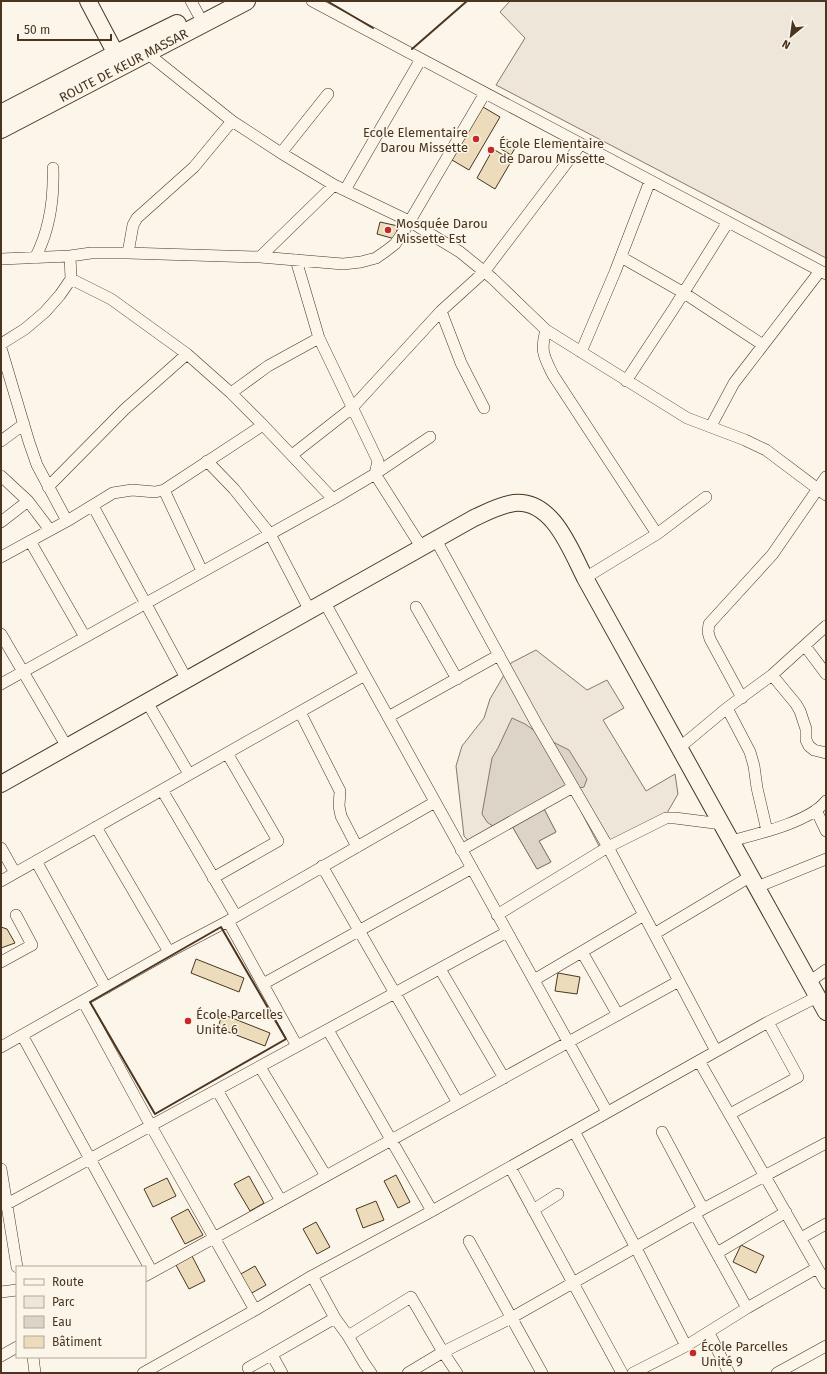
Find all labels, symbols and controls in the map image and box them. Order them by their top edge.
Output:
scale bar [18,16,111,42]
north arrow [771,16,811,56]
text: 50 m [24,23,50,37]
street label: ROUTE DE KEUR MASSAR [57,25,190,105]
text: N [780,37,793,52]
place label: Ecole Elementaire Darou Missette [363,125,468,155]
marker: Ecole Elementaire Darou Missette [471,134,481,144]
place label: École Elementaire de Darou Missette [499,136,605,166]
marker: École Elementaire de Darou Missette [486,145,496,155]
place label: Mosquée Darou Missette Est [396,216,488,246]
marker: Mosquée Darou Missette Est [383,225,393,235]
place label: École Parcelles Unité 6 [196,1007,283,1037]
marker: École Parcelles Unité 6 [183,1016,193,1026]
legend [16,1266,146,1358]
text: Route [52,1275,84,1289]
text: Parc [52,1295,75,1309]
text: Eau [52,1315,72,1329]
text: Bâtiment [52,1335,102,1349]
place label: École Parcelles Unité 9 [701,1339,788,1369]
marker: École Parcelles Unité 9 [688,1348,698,1358]

